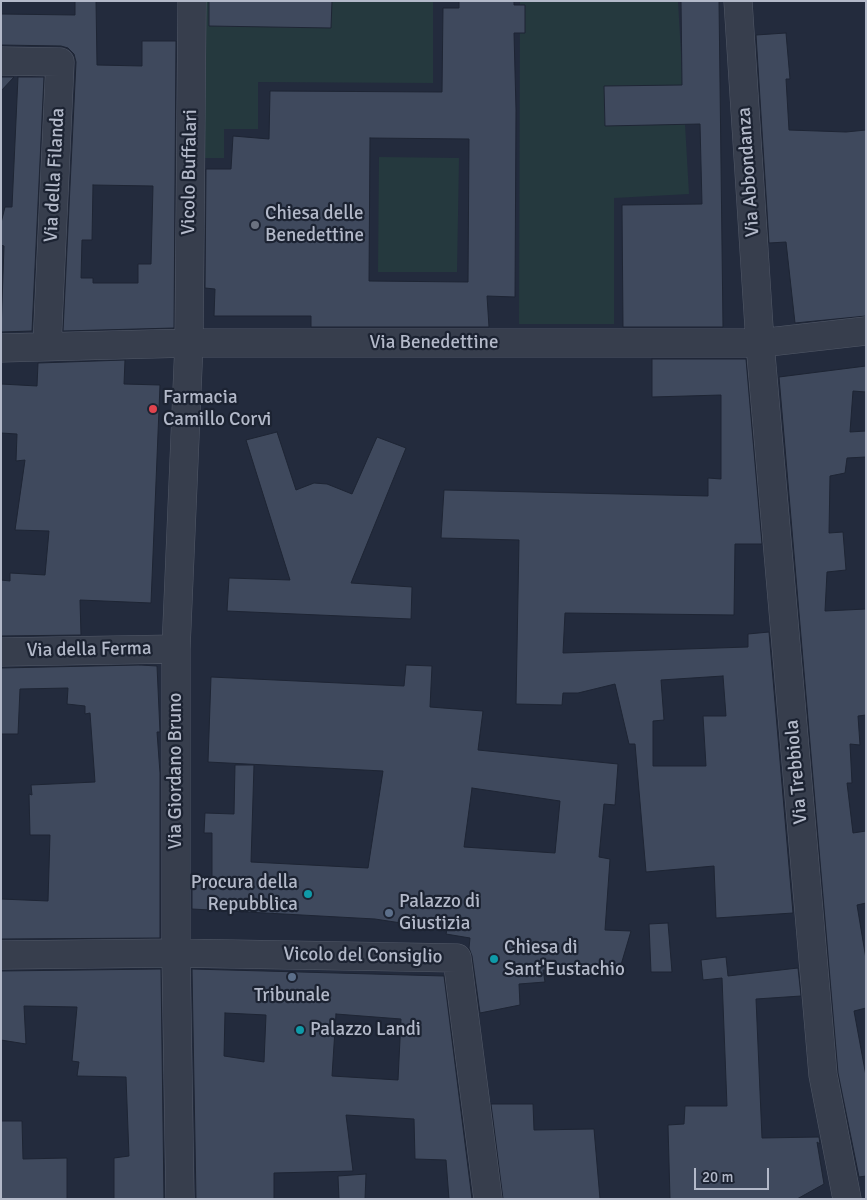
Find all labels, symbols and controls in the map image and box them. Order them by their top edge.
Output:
street label: Via Abbondanza [733,106,765,238]
street label: Via della Filanda [40,107,70,243]
street label: Vicolo Buffalari [178,109,202,235]
place label: Chiesa delle Benedettine [265,203,364,247]
marker: Chiesa delle Benedettine [249,219,261,231]
street label: Via Benedettine [370,332,498,354]
place label: Farmacia Camillo Corvi [163,387,271,431]
marker: Farmacia Camillo Corvi [147,403,159,415]
street label: Via della Ferma [26,638,152,662]
street label: Via Giordano Bruno [165,693,187,849]
street label: Via Trebbiola [781,719,813,825]
place label: Procura della Repubblica [191,872,298,916]
marker: Procura della Repubblica [302,888,314,900]
place label: Palazzo di Giustizia [399,891,480,935]
marker: Palazzo di Giustizia [383,907,395,919]
place label: Chiesa di Sant'Eustachio [504,937,625,981]
street label: Vicolo del Consiglio [283,943,443,969]
marker: Chiesa di Sant'Eustachio [488,953,500,965]
marker: Tribunale [286,971,298,983]
place label: Tribunale [254,985,330,1007]
place label: Palazzo Landi [310,1019,421,1041]
marker: Palazzo Landi [294,1024,306,1036]
scale bar [697,1158,772,1190]
text: 20 m [702,1168,733,1186]

